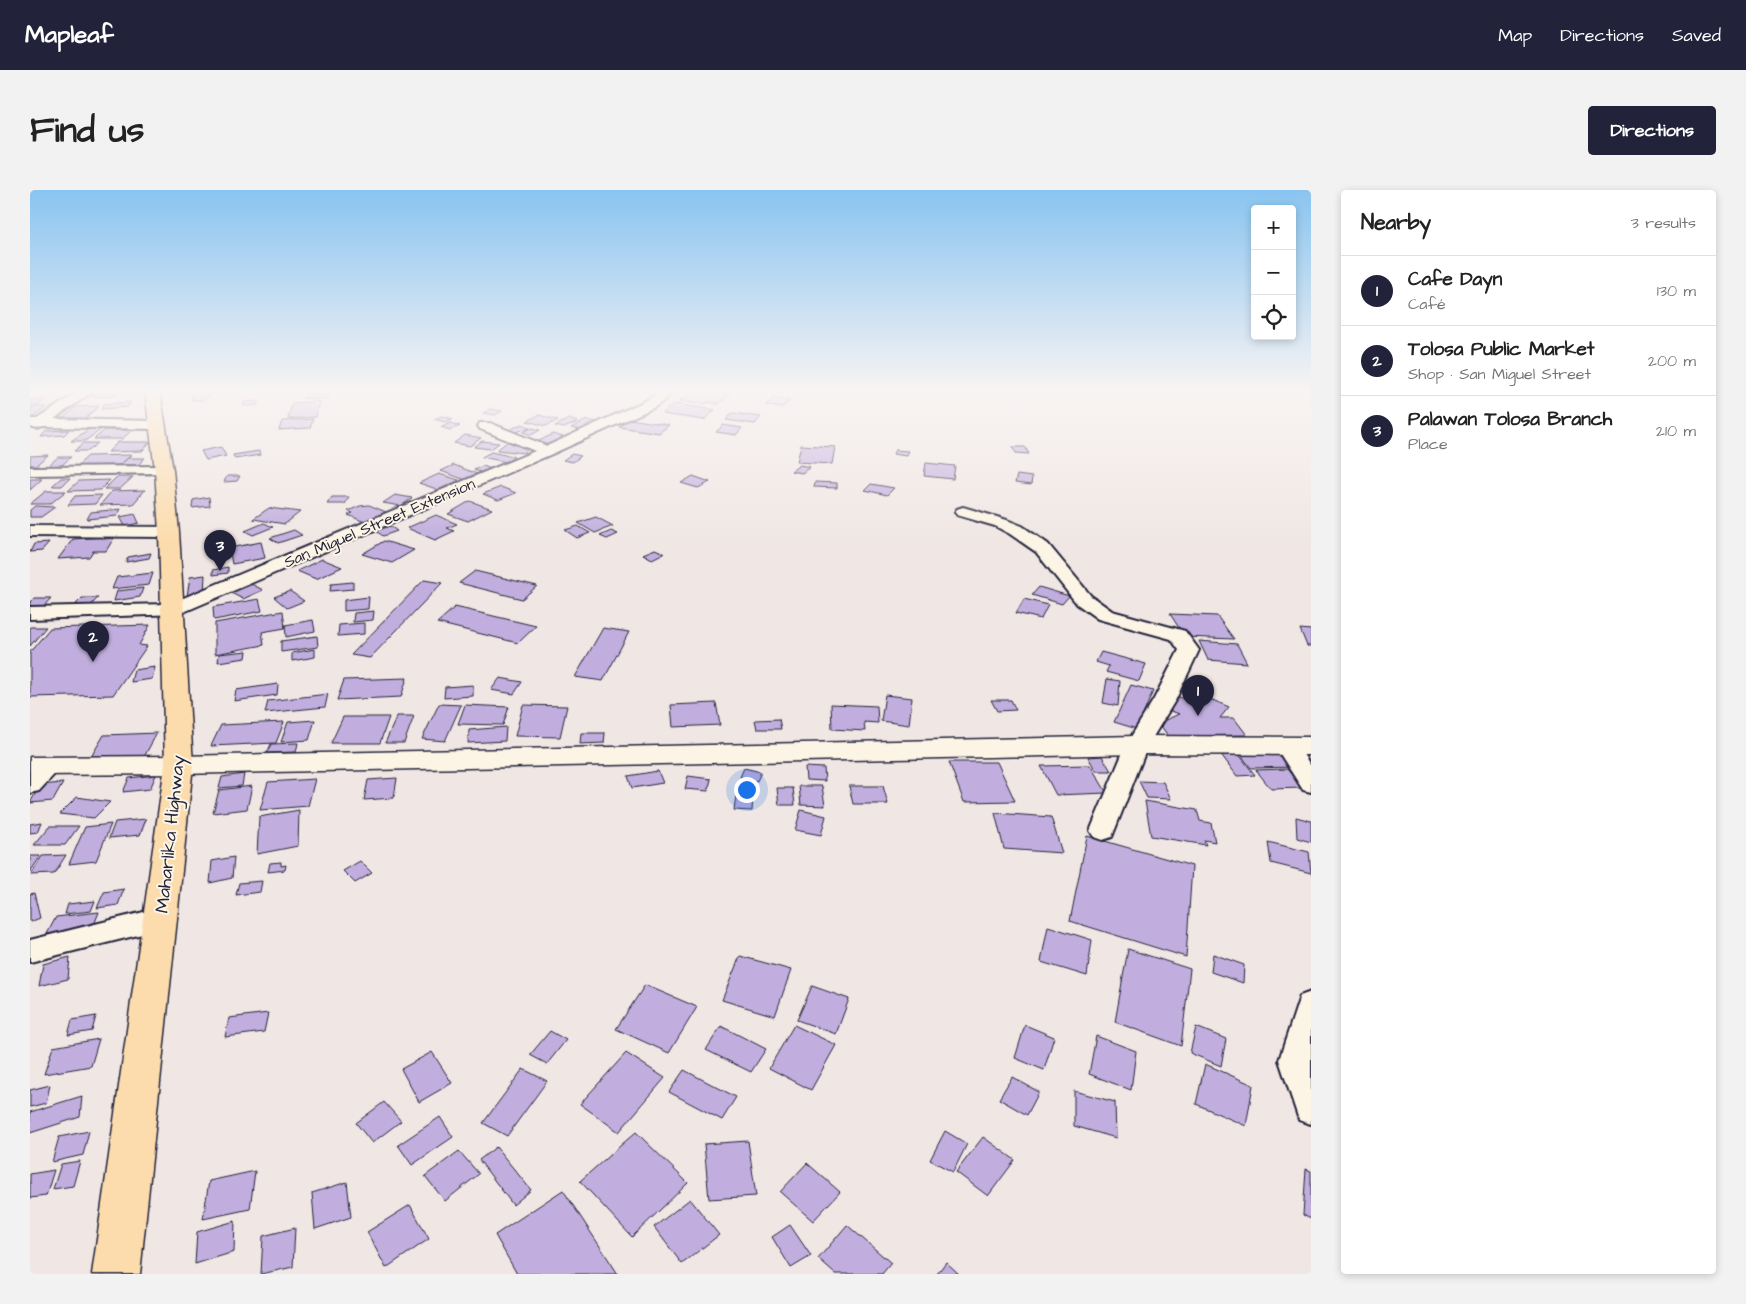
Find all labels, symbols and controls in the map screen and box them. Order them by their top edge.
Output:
text: Mapleaf [25,18,114,52]
text: Map [1498,23,1532,48]
text: Directions [1560,23,1644,48]
text: Saved [1672,23,1721,48]
text: Find us [30,106,144,155]
button: Directions [1588,106,1716,155]
map controls [1251,205,1296,340]
button: + [1251,205,1296,250]
text: Nearby [1361,208,1431,237]
text: 3 results [1631,212,1696,234]
button: − [1251,250,1296,295]
text: Cafe Dayn [1408,266,1502,293]
text: 1 [1376,280,1378,302]
text: 130 m [1657,280,1696,302]
text: Café [1408,293,1446,315]
button: locate [1251,295,1296,340]
text: Tolosa Public Market [1408,336,1594,363]
text: 2 [1372,350,1382,372]
text: 200 m [1648,350,1696,372]
text: Shop · San Miguel Street [1408,363,1591,385]
text: Palawan Tolosa Branch [1408,406,1612,433]
text: 3 [1373,420,1381,442]
text: 210 m [1656,420,1696,442]
text: Place [1408,433,1448,455]
street label: San Miguel Street Extension [280,473,479,574]
pin: 3 [204,530,236,571]
pin: 2 [77,621,109,662]
pin: 1 [1182,675,1214,716]
street label: Maharlika Highway [149,753,193,915]
your location [734,777,760,803]

